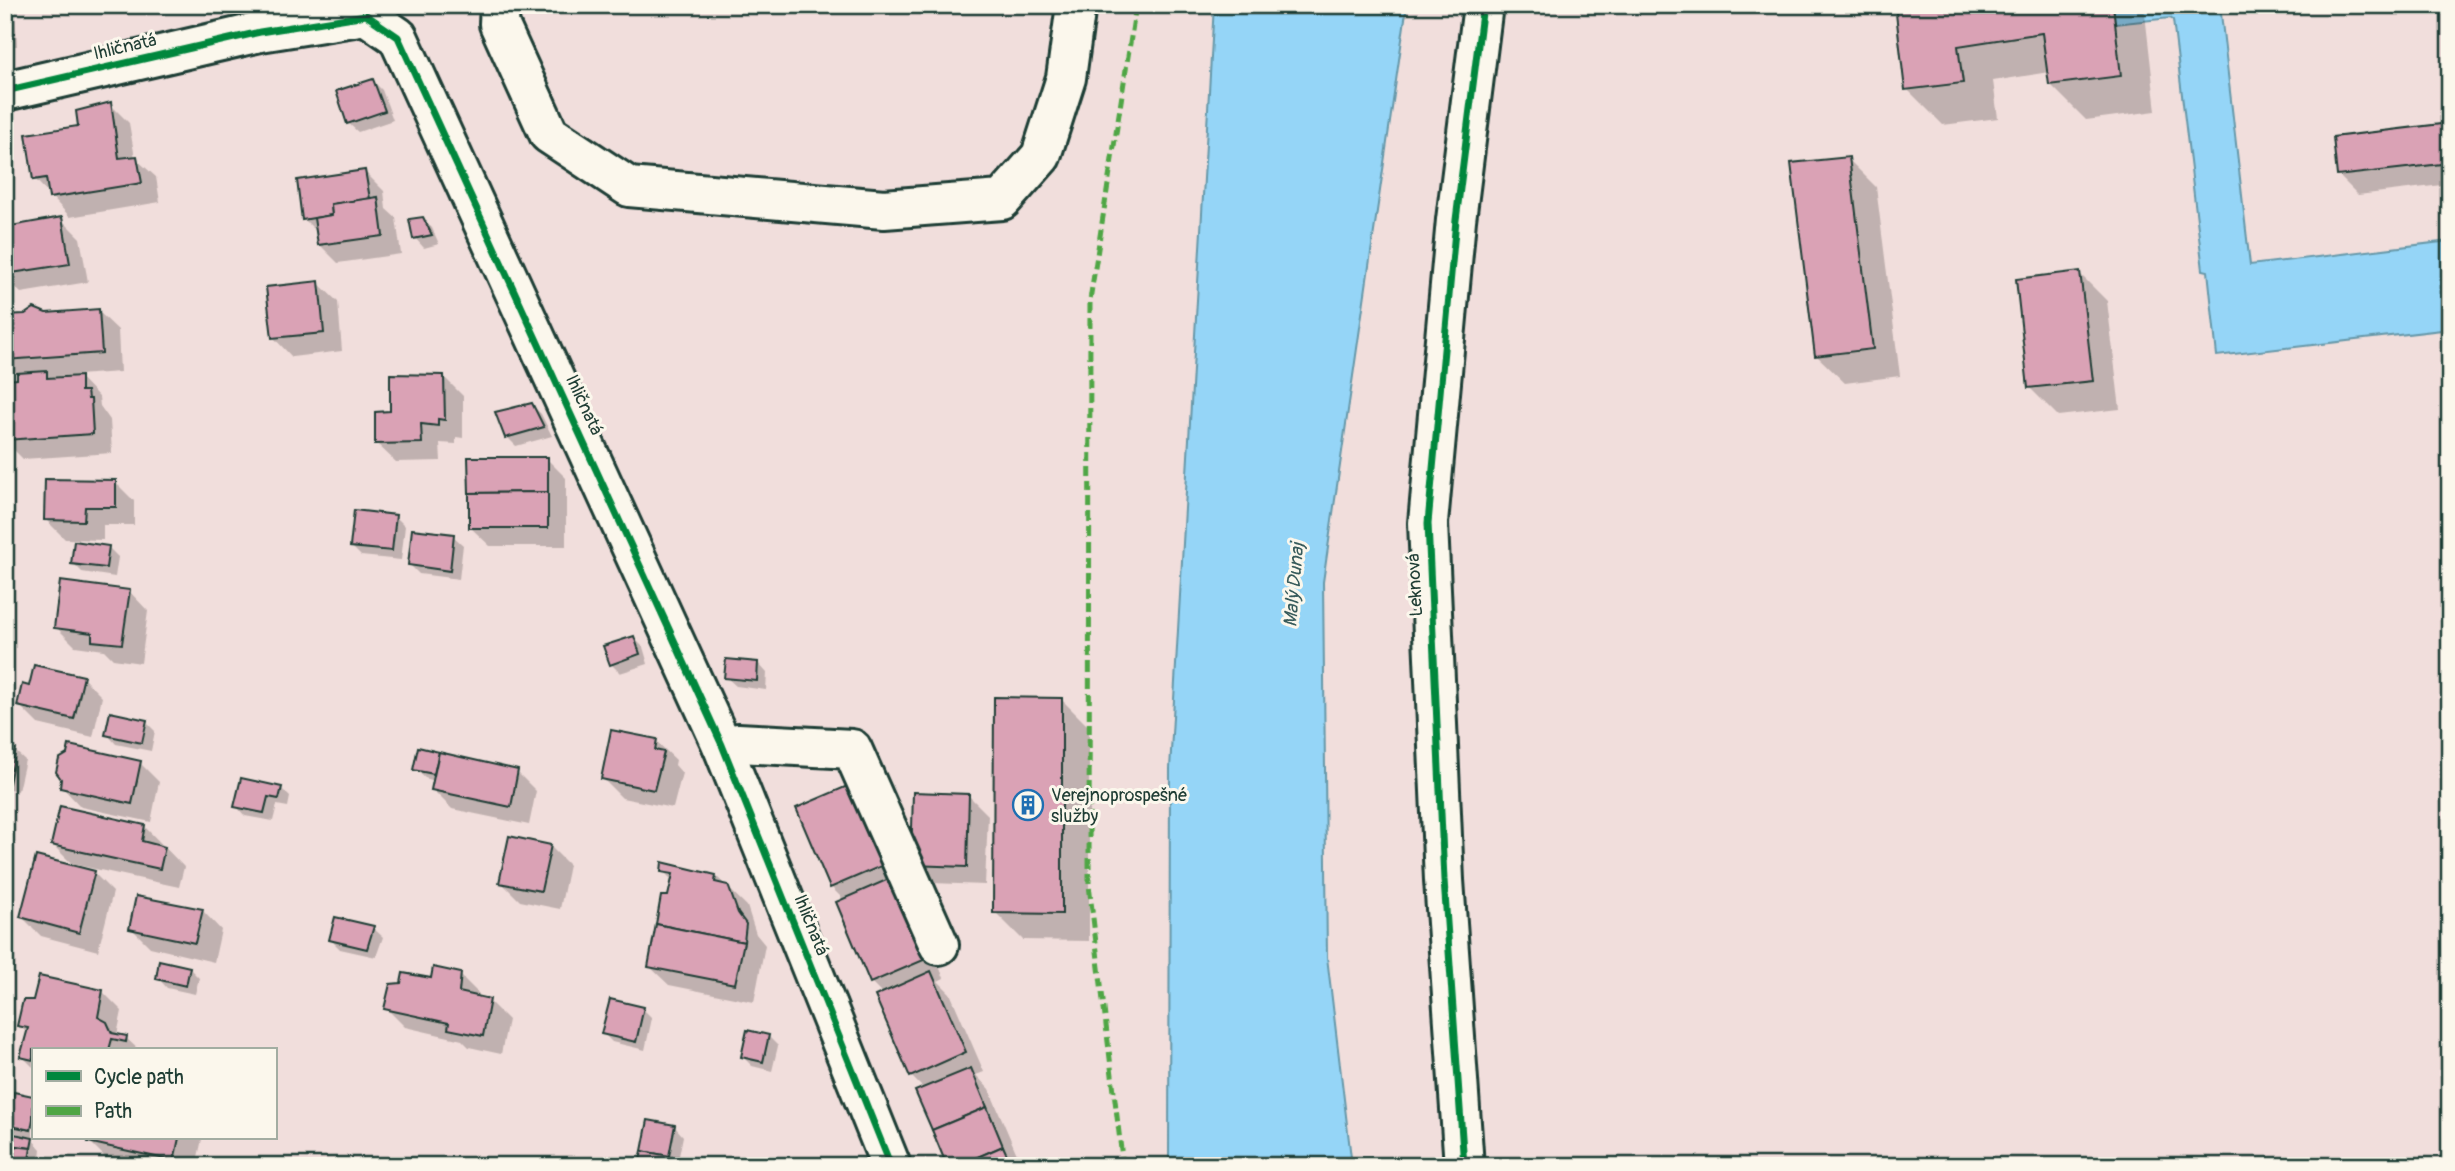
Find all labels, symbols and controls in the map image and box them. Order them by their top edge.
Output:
street label: Ihličnatá [91,29,159,65]
street label: Ihličnatá [560,371,608,439]
water label: Malý Dunaj [1278,539,1310,628]
street label: Leknová [1402,553,1428,617]
place label: Verejnoprospešné služby [1051,784,1188,828]
building icon: Verejnoprospešné služby [1011,788,1045,822]
street label: Ihličnatá [788,891,834,959]
legend [32,1048,276,1140]
text: Cycle path [94,1064,184,1091]
text: Path [94,1098,132,1125]

